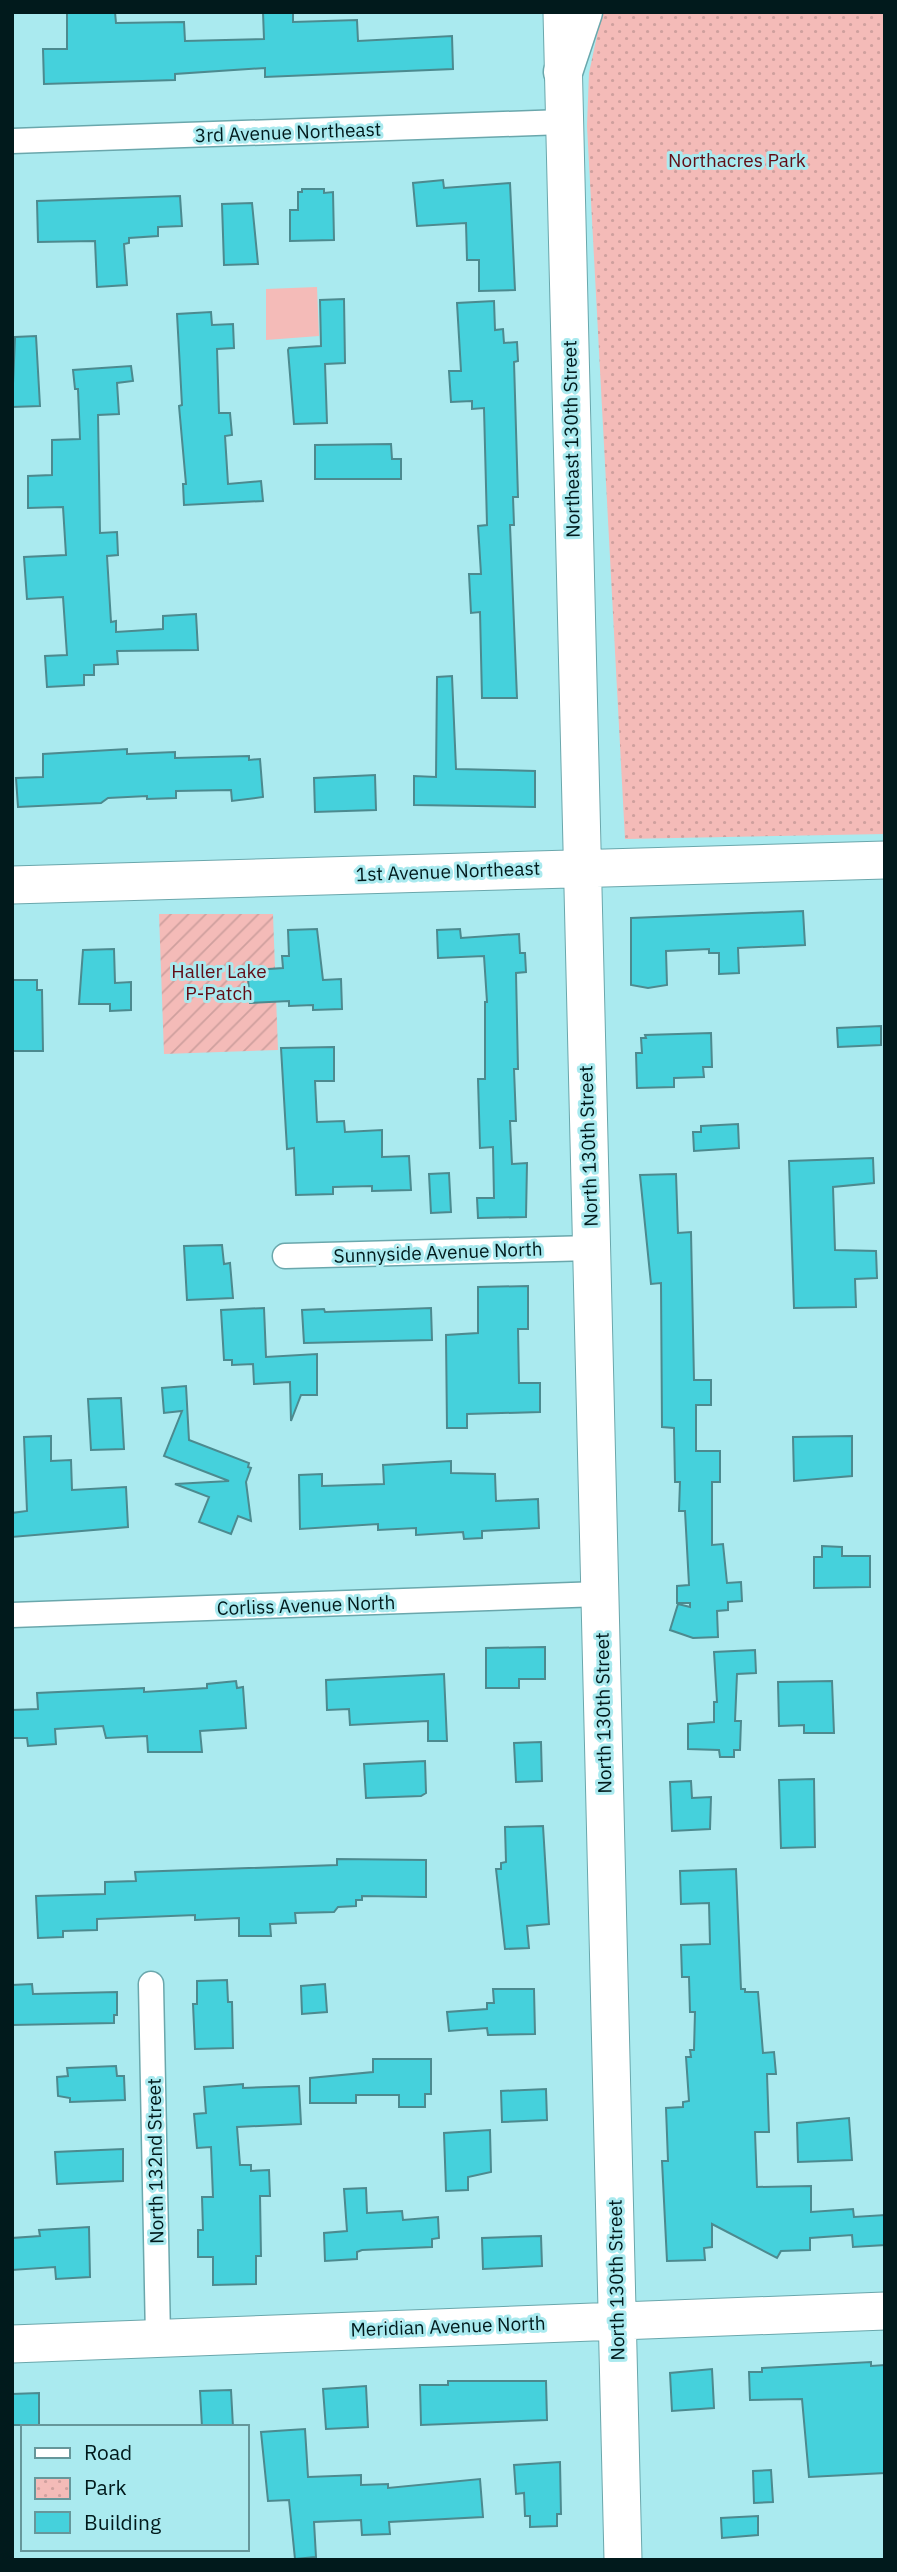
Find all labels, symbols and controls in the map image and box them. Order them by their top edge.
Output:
street label: 3rd Avenue Northeast [194,117,382,147]
park label: Northacres Park [668,148,806,172]
street label: Northeast 130th Street [557,340,585,538]
street label: 1st Avenue Northeast [355,856,541,886]
park label: Haller Lake P-Patch [171,959,267,1005]
street label: North 130th Street [573,1065,603,1227]
street label: Sunnyside Avenue North [333,1236,543,1268]
street label: Corliss Avenue North [216,1590,396,1620]
street label: North 130th Street [590,1632,616,1794]
street label: North 132nd Street [142,2078,168,2244]
street label: North 130th Street [603,2199,629,2361]
street label: Meridian Avenue North [350,2311,546,2341]
legend [21,2425,248,2551]
text: Road [84,2438,132,2466]
text: Park [84,2473,127,2501]
text: Building [84,2508,161,2536]

